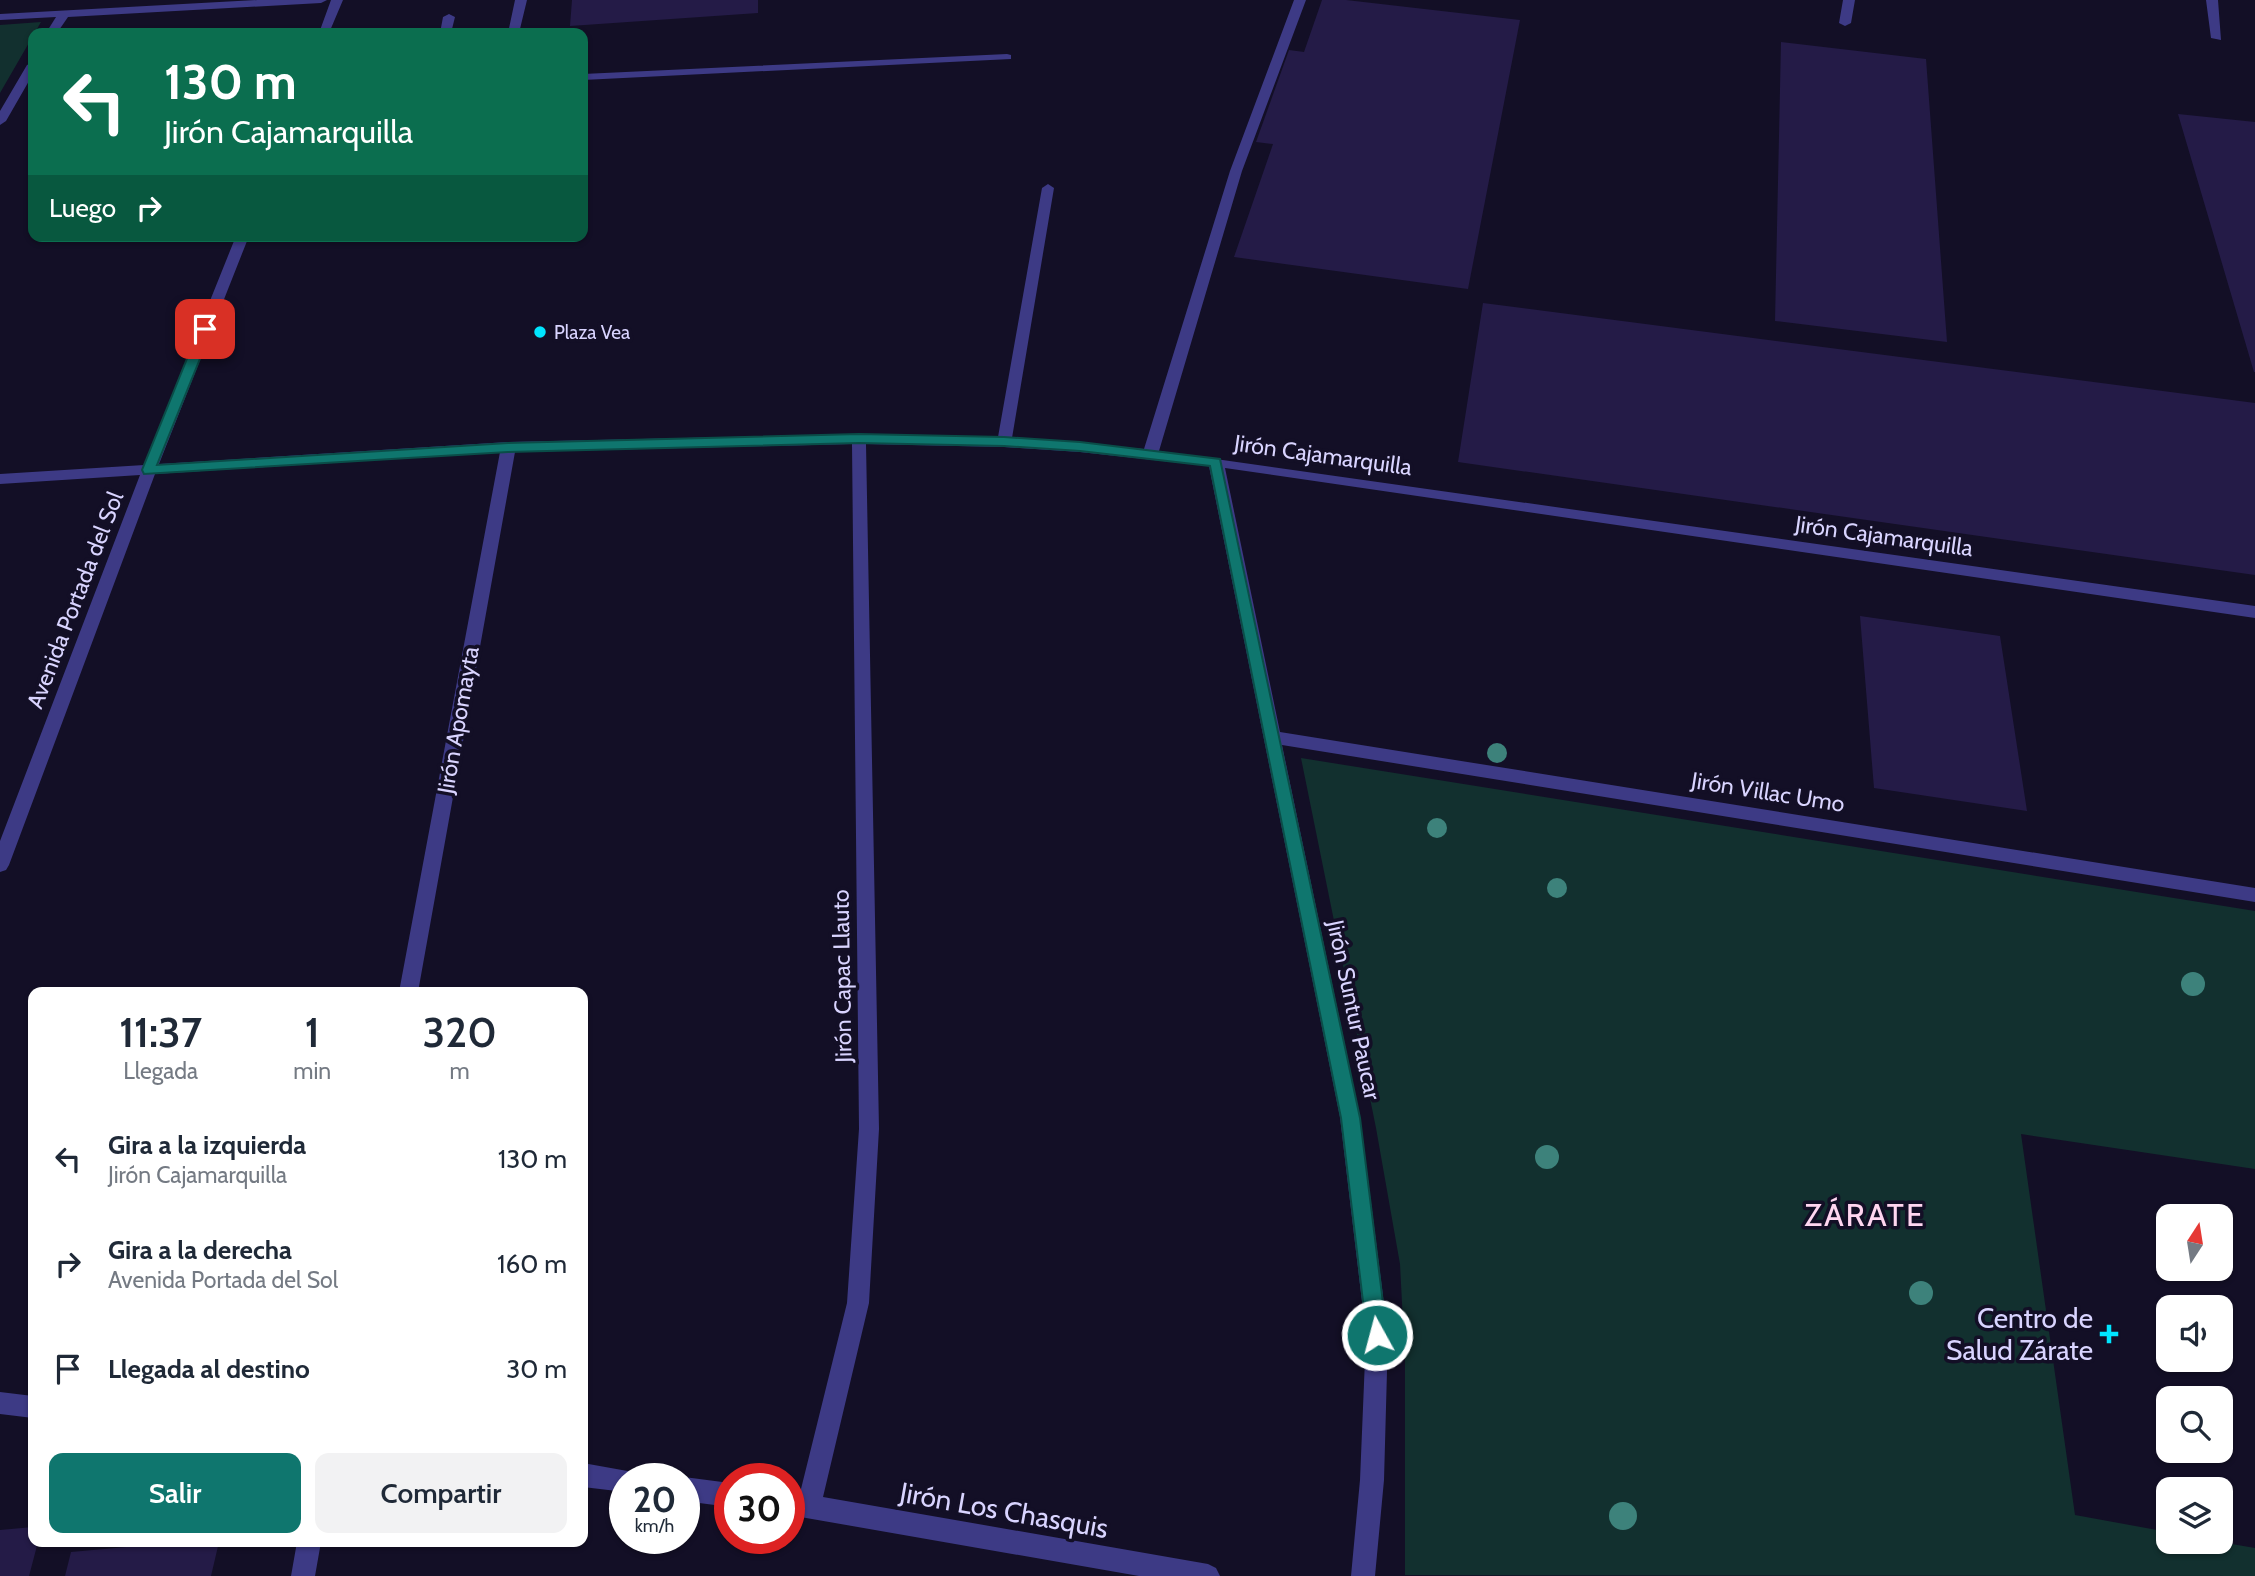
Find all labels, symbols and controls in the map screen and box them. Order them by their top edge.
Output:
text: 130 m [164,52,297,111]
icon: left [49,56,140,147]
text: Jirón Cajamarquilla [164,112,413,151]
icon: right [130,189,168,227]
text: Luego [49,192,116,224]
pin [175,299,235,359]
icon: arrive [186,310,224,348]
place label: Plaza Vea [554,321,630,344]
marker: Plaza Vea [532,324,548,340]
street label: Jirón Cajamarquilla [1231,429,1414,481]
street label: Avenida Portada del Sol [21,487,130,712]
street label: Jirón Cajamarquilla [1792,510,1975,562]
street label: Jirón Apomayta [431,644,485,797]
street label: Jirón Villac Umo [1688,766,1847,818]
street label: Jirón Capac Llauto [826,889,858,1064]
street label: Jirón Suntur Paucar [1321,917,1387,1103]
text: 11:37 [119,1006,202,1058]
text: 1 [305,1006,320,1058]
text: 320 [422,1006,497,1058]
text: Llegada [123,1057,198,1085]
text: min [293,1057,331,1085]
text: m [449,1057,470,1085]
text: Gira a la izquierda [108,1129,306,1161]
icon: left [49,1140,87,1178]
text: 130 m [498,1143,567,1175]
text: Jirón Cajamarquilla [108,1161,287,1189]
district label: ZÁRATE [1804,1195,1926,1234]
north arrow [2156,1204,2233,1281]
map controls [2156,1204,2233,1554]
text: Gira a la derecha [108,1234,292,1266]
icon: right [49,1245,87,1283]
text: 160 m [497,1248,567,1280]
text: Avenida Portada del Sol [108,1266,338,1294]
button: sound [2156,1295,2233,1372]
position arrow [1340,1298,1414,1372]
place label: Centro de Salud Zárate [1946,1301,2093,1367]
marker: Centro de Salud Zárate [2099,1324,2119,1344]
icon: arrive [49,1350,87,1388]
text: Llegada al destino [108,1353,310,1385]
text: 30 m [506,1353,567,1385]
button: search [2156,1386,2233,1463]
button: Salir [49,1453,301,1533]
button: Compartir [315,1453,567,1533]
speed limit sign: 30 [714,1463,805,1554]
street label: Jirón Los Chasquis [896,1475,1111,1545]
button: layers [2156,1477,2233,1554]
text: 20 [633,1478,676,1521]
text: km/h [635,1515,674,1537]

